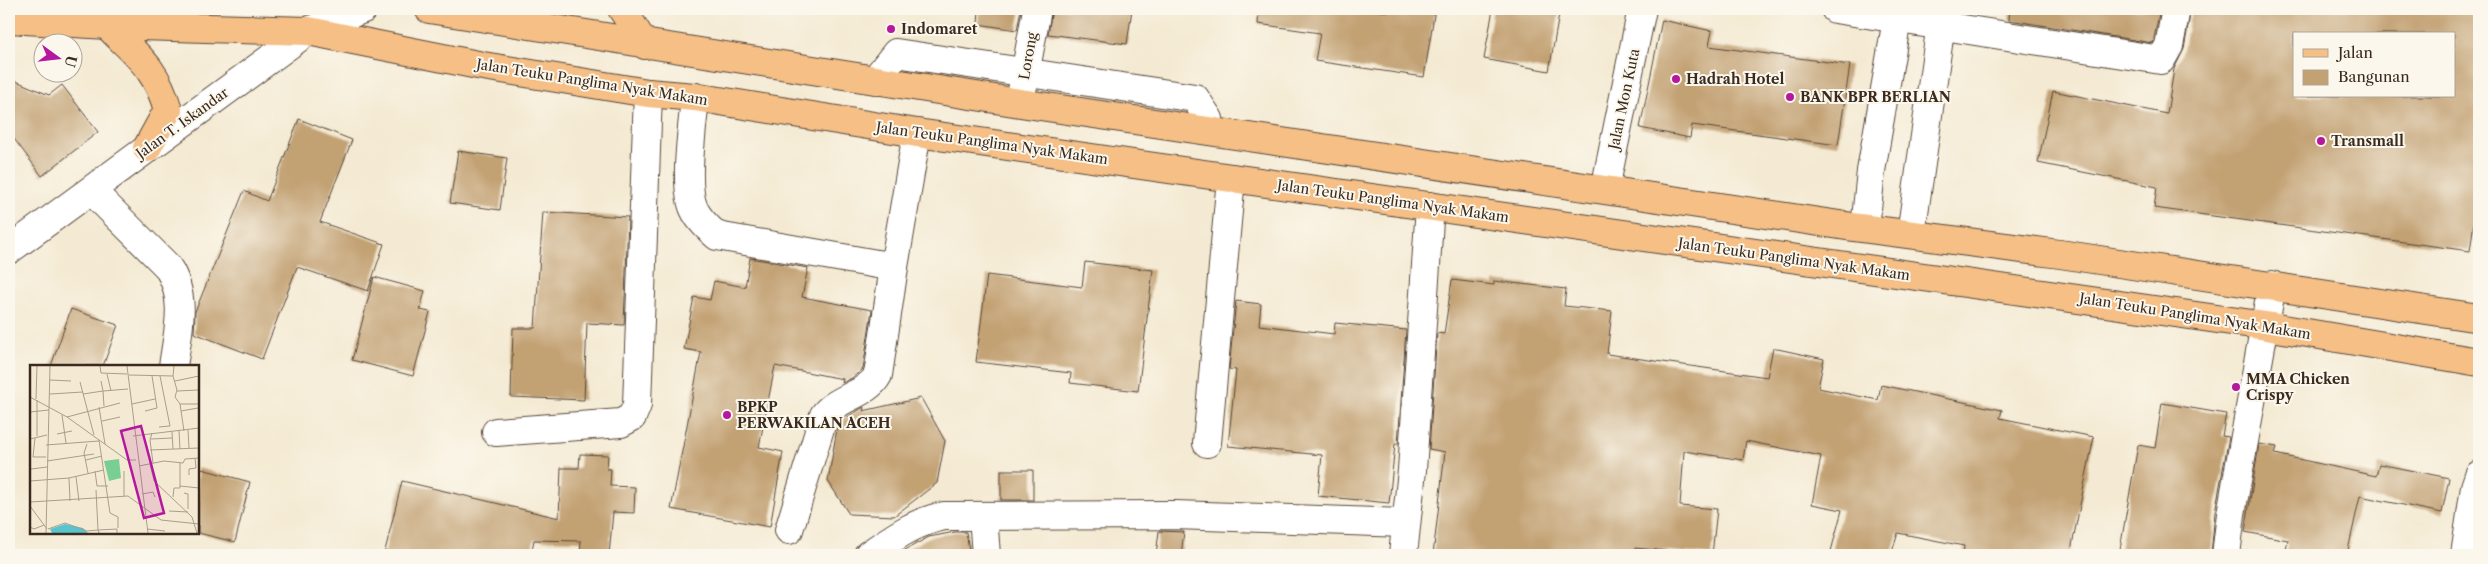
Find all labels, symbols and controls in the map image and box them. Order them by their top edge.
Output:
place label: Indomaret [901,20,978,38]
marker: Indomaret [885,23,897,35]
street label: Lorong [1015,30,1041,81]
north arrow [32,32,82,82]
legend [2293,32,2456,98]
text: Jalan [2336,43,2373,62]
street label: Jalan Mon Kuta [1604,46,1644,153]
text: U [60,54,81,70]
street label: Jalan Teuku Panglima Nyak Makam [473,54,709,109]
text: Bangunan [2338,67,2410,86]
place label: Hadrah Hotel [1686,70,1784,88]
marker: Hadrah Hotel [1670,73,1682,85]
street label: Jalan T. Iskandar [131,83,232,164]
place label: BANK BPR BERLIAN [1800,88,1951,106]
marker: BANK BPR BERLIAN [1784,91,1796,103]
street label: Jalan Teuku Panglima Nyak Makam [873,118,1109,168]
place label: Transmall [2331,132,2404,150]
marker: Transmall [2315,135,2327,147]
street label: Jalan Teuku Panglima Nyak Makam [1274,176,1510,226]
street label: Jalan Teuku Panglima Nyak Makam [1675,234,1911,284]
street label: Jalan Teuku Panglima Nyak Makam [2076,288,2312,343]
inset map [30,365,199,534]
place label: MMA Chicken Crispy [2246,370,2350,404]
marker: MMA Chicken Crispy [2230,381,2242,393]
place label: BPKP PERWAKILAN ACEH [737,398,891,432]
marker: BPKP PERWAKILAN ACEH [721,409,733,421]

